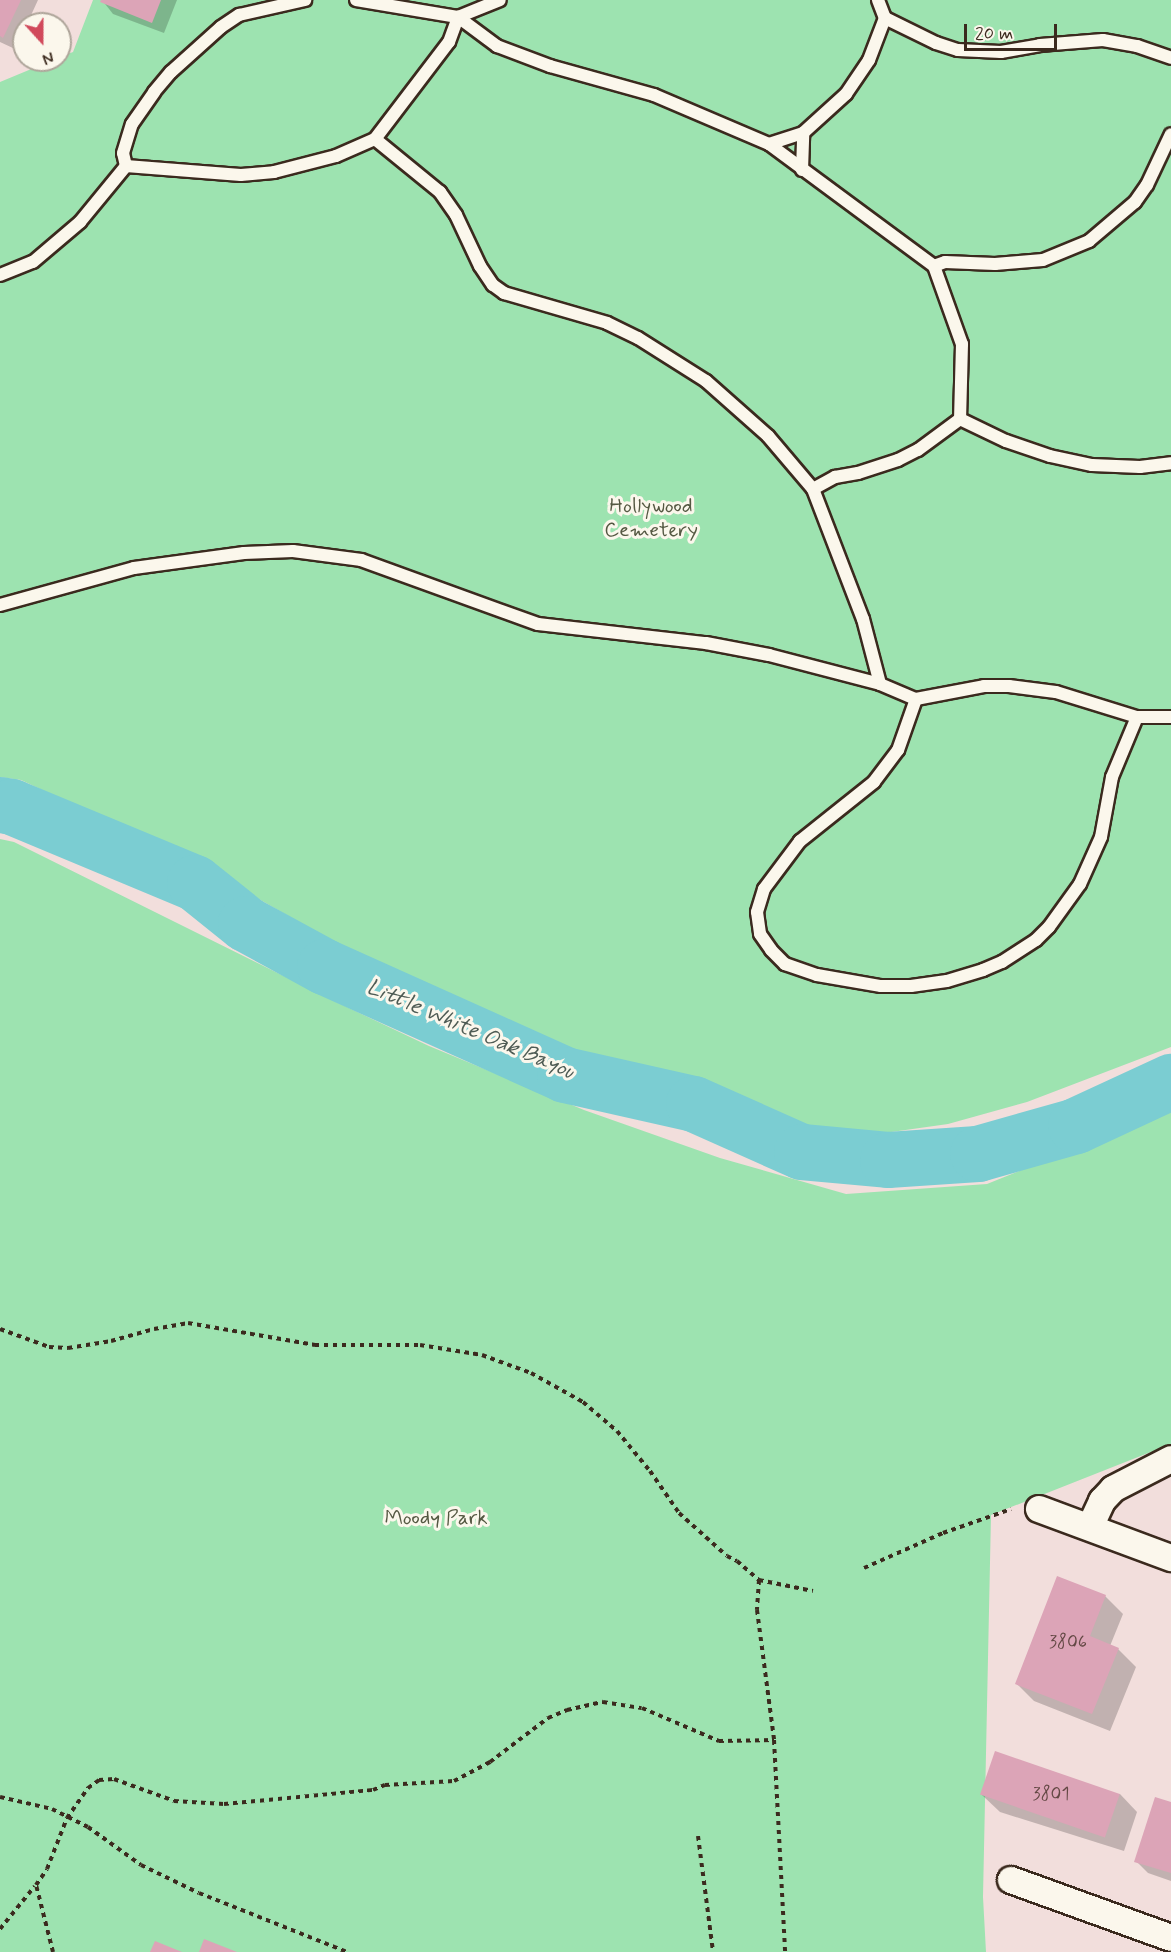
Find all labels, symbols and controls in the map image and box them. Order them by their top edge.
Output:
north arrow [12,12,72,72]
scale bar [967,12,1060,50]
text: 20 m [975,22,1013,46]
text: N [39,46,57,69]
park label: Hollywood Cemetery [604,493,698,543]
water label: Little White Oak Bayou [360,974,580,1086]
park label: Moody Park [384,1505,488,1531]
house number: 3806 [1049,1631,1087,1653]
house number: 3801 [1033,1783,1069,1805]

